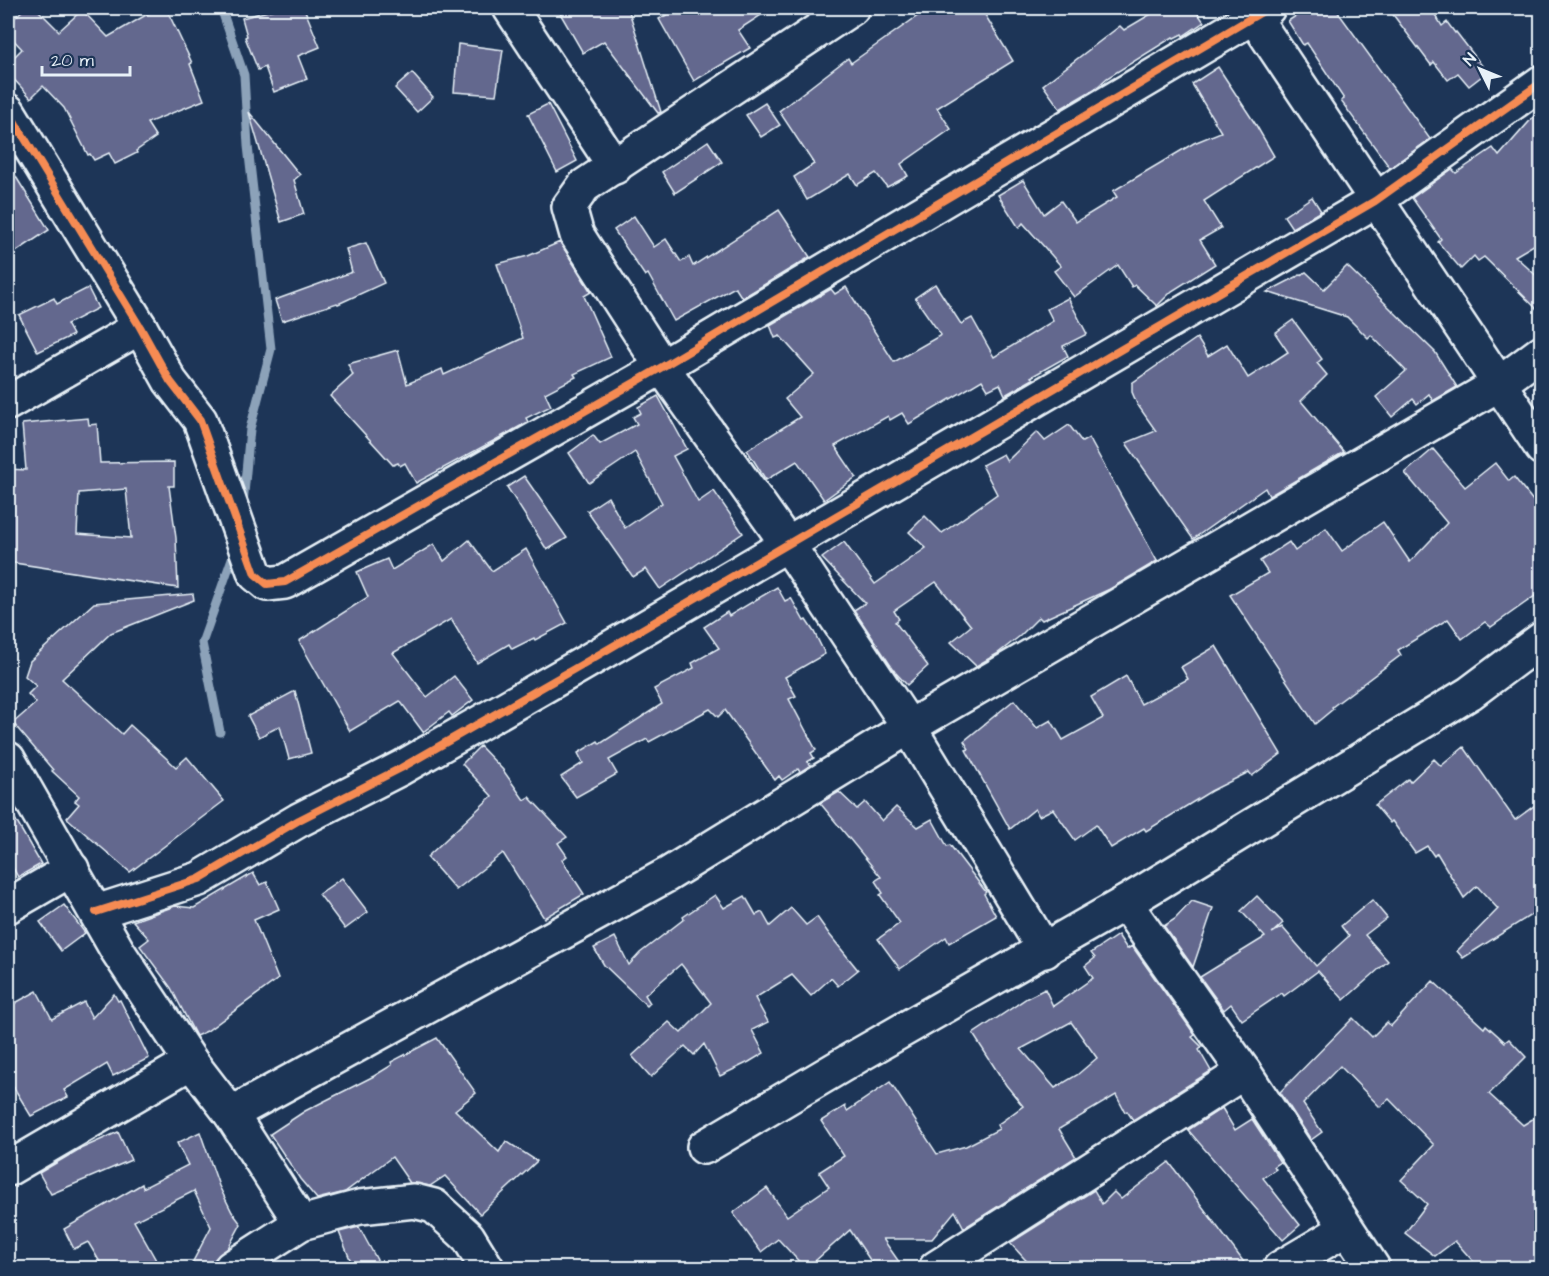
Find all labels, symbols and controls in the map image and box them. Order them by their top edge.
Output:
scale bar [42,39,130,77]
north arrow [1450,39,1510,99]
text: 20 m [51,48,94,73]
text: N [1458,48,1481,71]

